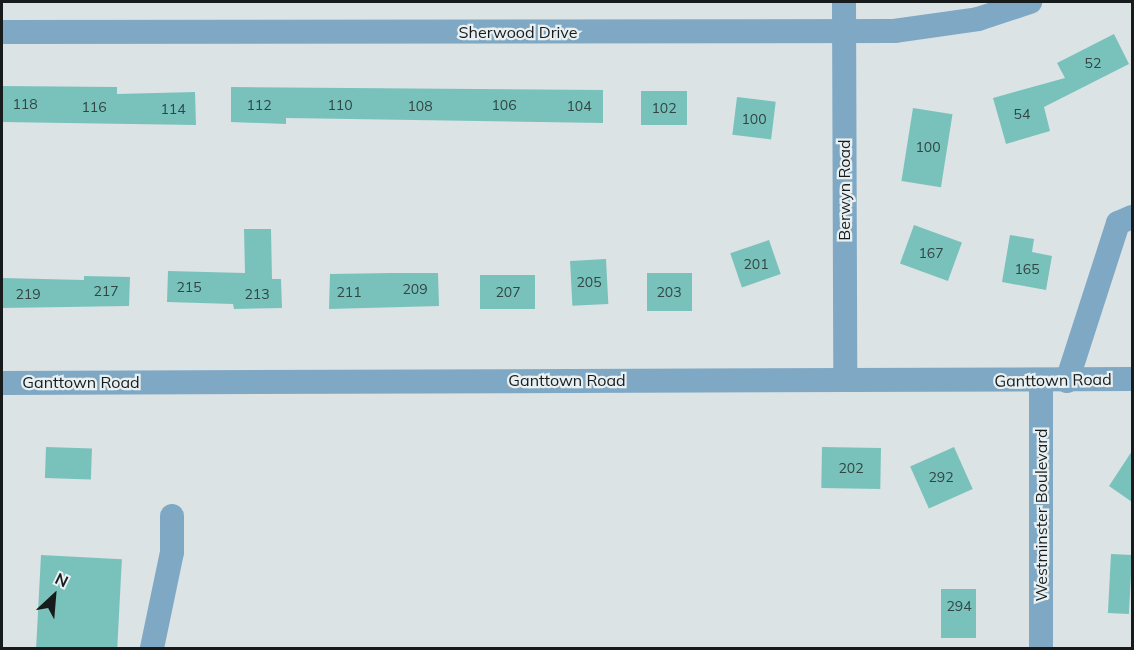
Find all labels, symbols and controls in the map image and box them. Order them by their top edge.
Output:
street label: Sherwood Drive [459,22,577,42]
house number: 52 [1085,55,1101,71]
house number: 118 [12,96,38,112]
house number: 112 [246,97,272,113]
house number: 110 [327,97,353,113]
house number: 106 [491,97,517,113]
house number: 108 [407,98,433,114]
house number: 104 [566,98,592,114]
house number: 116 [81,99,107,115]
house number: 102 [651,100,677,116]
house number: 114 [160,101,186,117]
house number: 54 [1014,106,1030,122]
house number: 100 [741,111,767,127]
street label: Berwyn Road [834,139,854,241]
house number: 100 [915,139,941,155]
house number: 167 [918,245,944,261]
house number: 201 [743,256,769,272]
house number: 165 [1014,261,1040,277]
house number: 205 [576,274,602,290]
house number: 215 [176,279,202,295]
house number: 209 [402,281,428,297]
house number: 217 [93,283,119,299]
house number: 211 [336,284,362,300]
house number: 207 [495,284,521,300]
house number: 203 [656,284,682,300]
house number: 219 [15,286,41,302]
house number: 213 [244,286,270,302]
street label: Ganttown Road [994,369,1112,391]
street label: Ganttown Road [508,370,626,390]
street label: Ganttown Road [22,372,140,392]
street label: Westminster Boulevard [1031,428,1051,602]
house number: 202 [838,460,864,476]
house number: 292 [928,469,954,485]
north arrow [24,566,84,626]
text: N [52,568,72,591]
house number: 294 [946,598,972,614]

